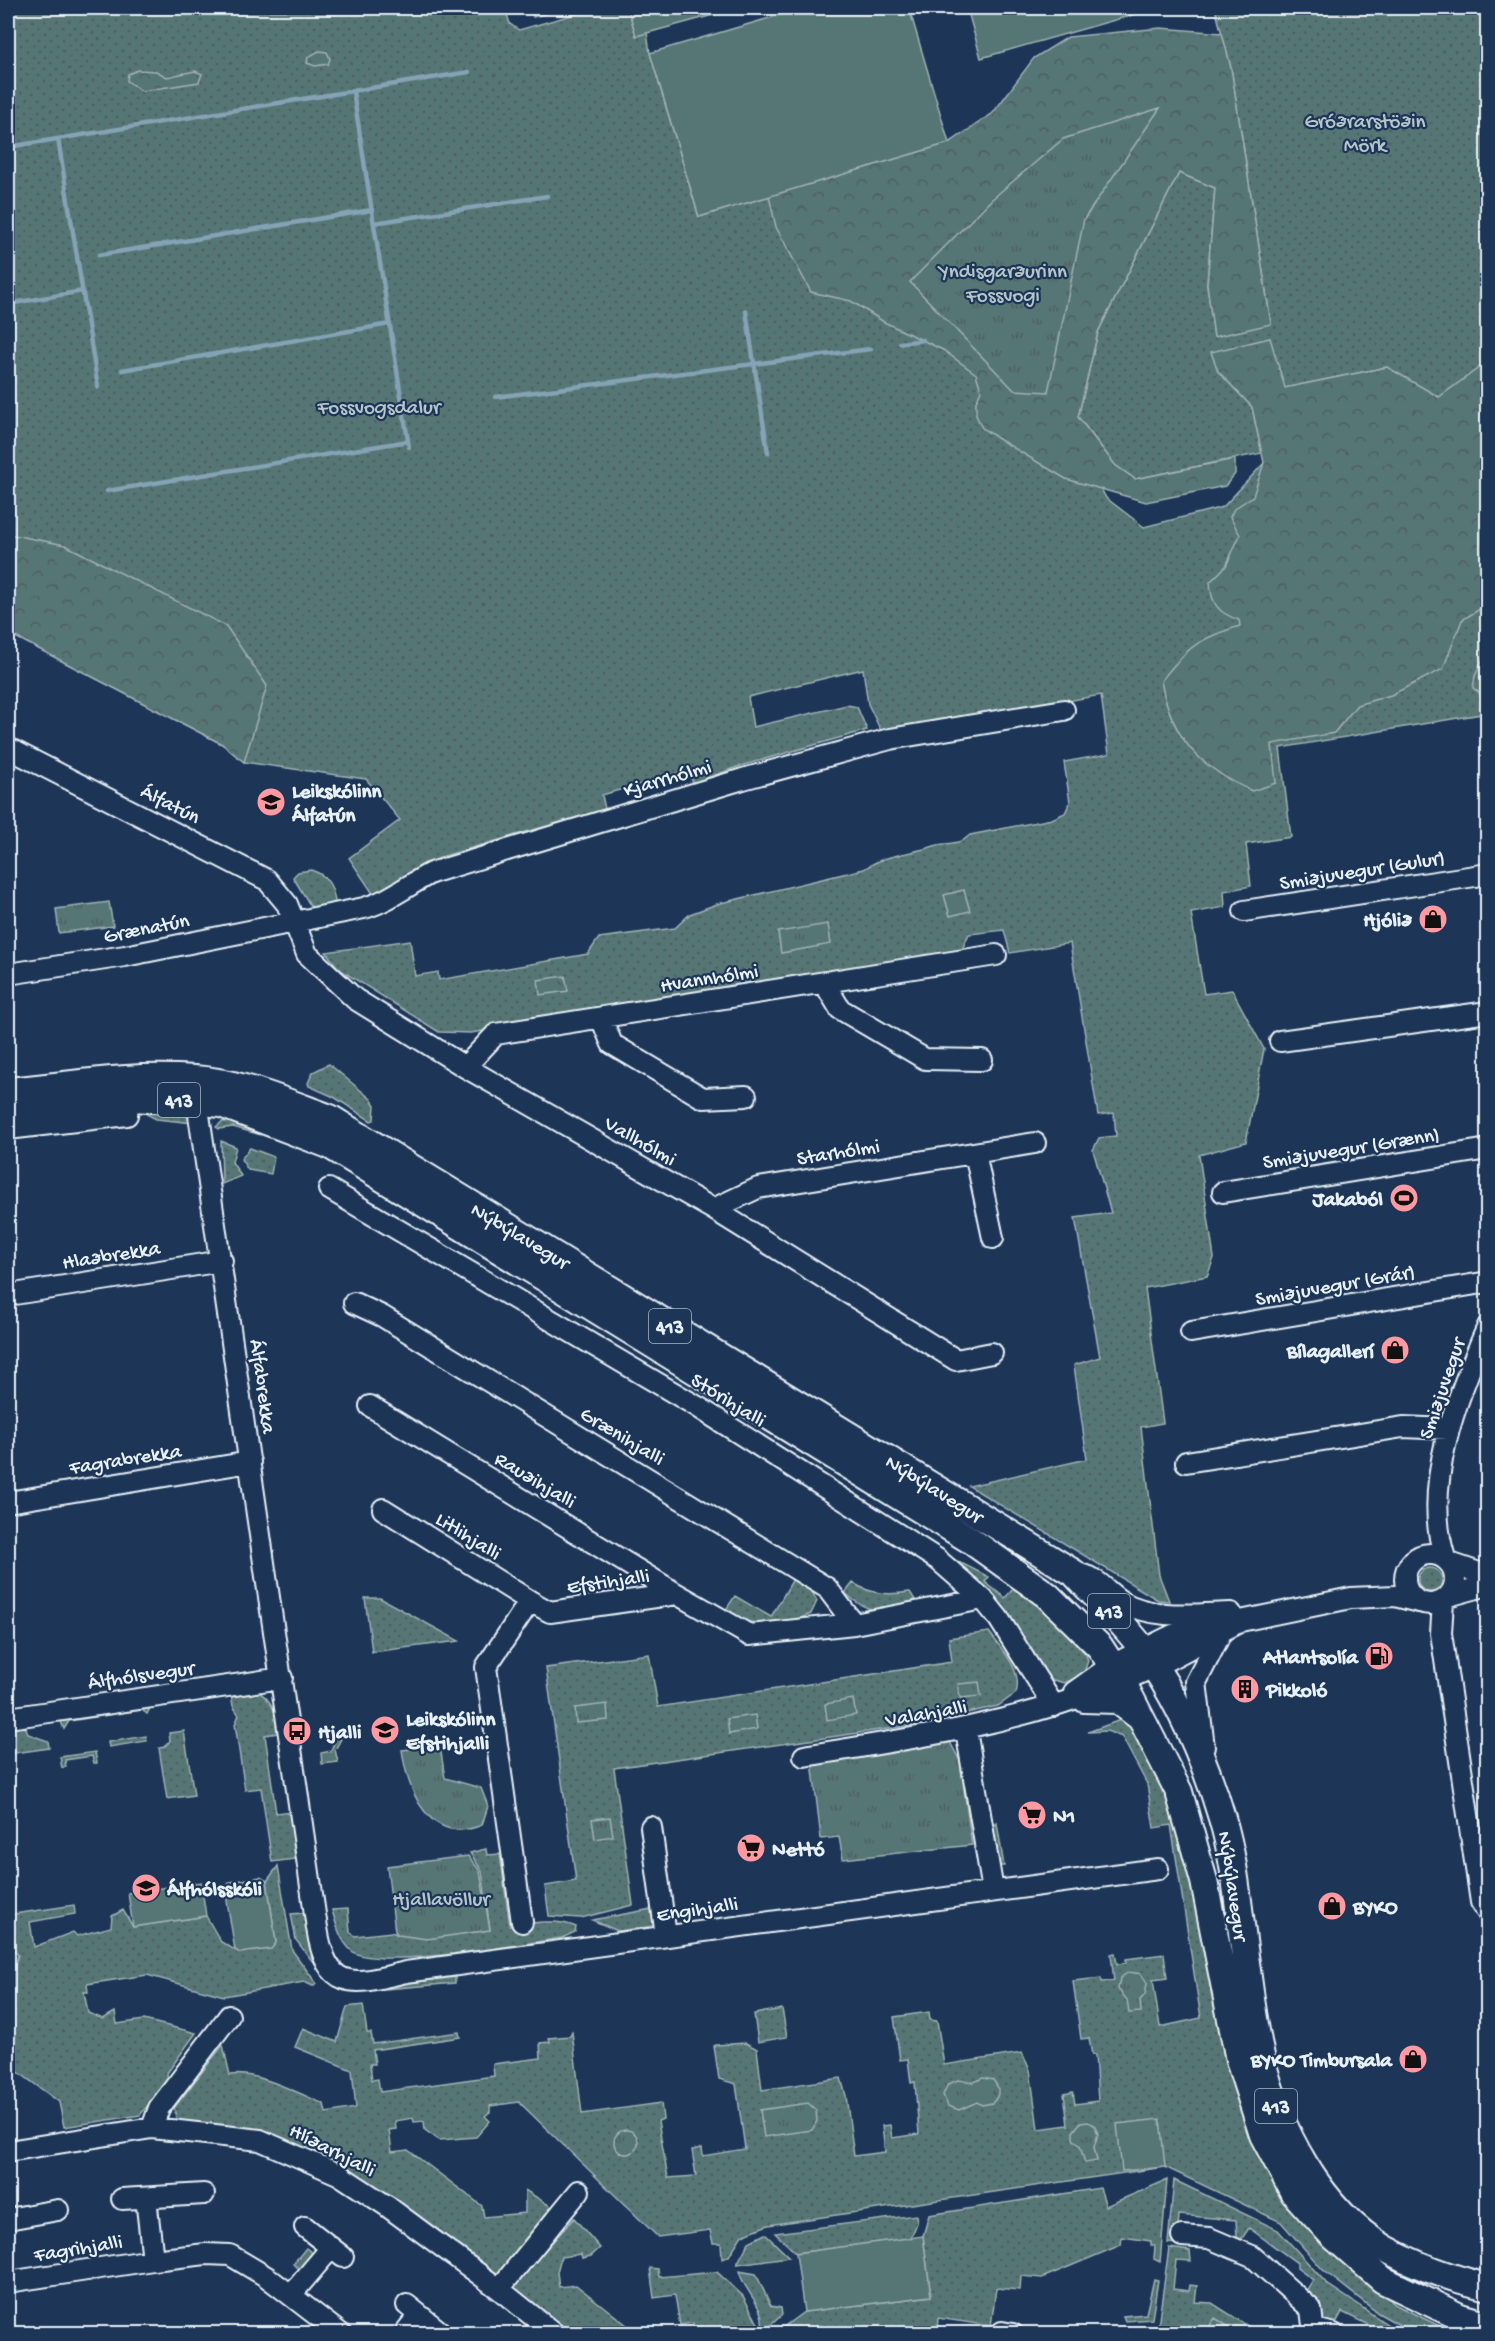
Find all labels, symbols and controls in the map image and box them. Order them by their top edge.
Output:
park label: Gróðrarstöðin Mörk [1304,111,1426,160]
park label: Yndisgarðurinn Fossvogi [937,261,1067,310]
park label: Fossvogsdalur [317,397,442,422]
street label: Kjarrhólmi [621,756,715,805]
street label: Álfatún [135,780,204,832]
place label: Leikskólinn Álfatún [291,781,383,830]
school or university icon: Leikskólinn Álfatún [255,786,287,818]
street label: Smiðjuvegur (Gulur) [1278,847,1447,898]
shop icon: Hjólið [1417,903,1449,935]
street label: Grænatún [102,910,192,951]
place label: Hjólið [1363,910,1412,935]
street label: Hvannhólmi [659,960,760,1001]
road number: 413 [158,1083,200,1117]
street label: Vallhólmi [598,1112,680,1174]
street label: Smiðjuvegur (Grænn) [1261,1124,1442,1177]
street label: Starhólmi [795,1136,882,1173]
sports icon: Jakaból [1388,1182,1420,1214]
place label: Jakaból [1312,1189,1383,1214]
street label: Nýbýlavegur [465,1199,575,1278]
street label: Hlaðbrekka [61,1237,164,1278]
street label: Smiðjuvegur (Grár) [1254,1261,1417,1314]
road number: 413 [649,1309,691,1343]
shop icon: Bílagallerí [1379,1334,1411,1366]
street label: Smiðjuvegur [1415,1334,1474,1443]
street label: Álfabrekka [242,1338,281,1437]
place label: Bílagallerí [1286,1341,1375,1366]
street label: Stórihjalli [685,1369,769,1435]
street label: Grænihjalli [574,1403,668,1473]
street label: Fagrabrekka [67,1440,185,1483]
street label: Rauðihjalli [489,1448,579,1516]
street label: Nýbýlavegur [879,1451,988,1532]
street label: Litlihjalli [430,1508,505,1568]
street label: Efstihjalli [566,1565,651,1602]
road number: 413 [1088,1594,1130,1628]
fuel station icon: Atlantsolía [1363,1640,1395,1672]
place label: Atlantsolía [1262,1647,1359,1672]
street label: Álfhólsvegur [86,1656,198,1697]
building icon: Pikkoló [1229,1673,1261,1705]
place label: Pikkoló [1265,1680,1327,1705]
street label: Valahjalli [883,1696,969,1735]
place label: Leikskólinn Efstihjalli [406,1709,497,1758]
school or university icon: Leikskólinn Efstihjalli [369,1714,401,1746]
bus stop icon: Hjalli [281,1715,313,1747]
place label: Hjalli [318,1722,362,1747]
supermarket icon: N1 [1016,1799,1048,1831]
place label: N1 [1053,1806,1075,1831]
street label: Nýbýlavegur [1210,1830,1252,1945]
supermarket icon: Nettó [735,1832,767,1864]
place label: Nettó [772,1839,825,1864]
school or university icon: Álfhólsskóli [130,1872,162,1904]
place label: Álfhólsskóli [166,1878,262,1904]
park label: Hjallavöllur [392,1889,491,1914]
shop icon: BYKO [1316,1890,1348,1922]
street label: Engihjalli [655,1893,740,1930]
place label: BYKO [1352,1897,1398,1922]
shop icon: BYKO Timbursala [1397,2043,1429,2075]
place label: BYKO Timbursala [1250,2050,1393,2075]
road number: 413 [1255,2089,1297,2123]
street label: Hlíðarhjalli [284,2120,379,2185]
street label: Fagrihjalli [32,2231,125,2270]

